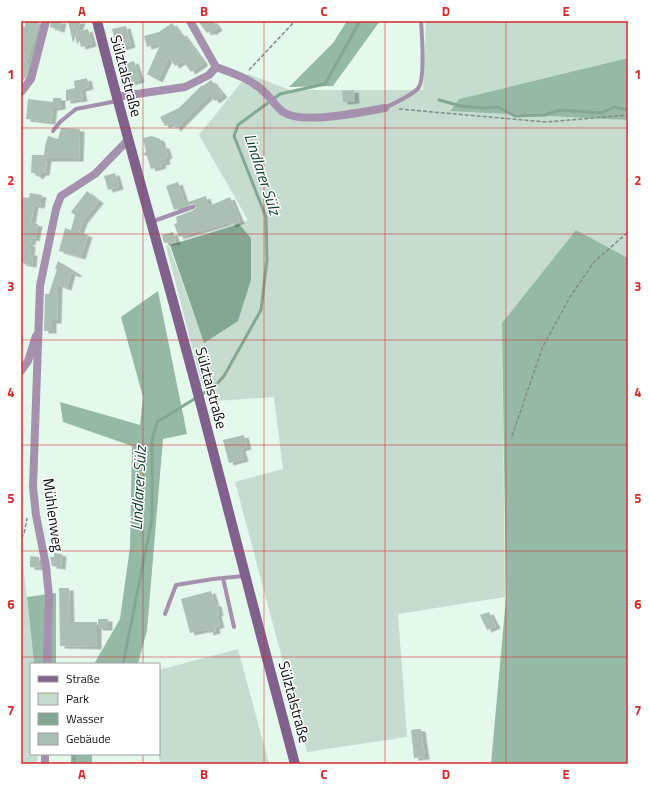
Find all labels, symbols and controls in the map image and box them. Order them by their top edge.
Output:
text: A [78,1,86,21]
text: B [200,1,208,21]
text: C [320,1,328,21]
text: D [442,1,450,21]
text: E [562,1,570,21]
street label: Sülztalstraße [105,32,148,119]
text: 1 [7,64,15,84]
text: 1 [634,64,642,84]
water label: Lindlarer Sülz [239,130,288,219]
text: 2 [7,170,15,190]
text: 2 [634,170,642,190]
text: 3 [7,276,15,296]
text: 3 [634,276,642,296]
street label: Sülztalstraße [190,344,233,431]
text: 4 [7,382,15,402]
text: 4 [634,382,642,402]
water label: Lindlarer Sülz [124,444,152,531]
street label: Mühlenweg [37,477,70,554]
text: 5 [7,488,15,508]
text: 5 [634,488,642,508]
text: 6 [7,594,15,614]
text: 6 [634,594,642,614]
street label: Sülztalstraße [273,658,316,745]
legend [30,663,160,755]
text: Straße [66,669,100,688]
text: Park [66,689,89,708]
text: 7 [7,700,15,720]
text: 7 [634,700,642,720]
text: Wasser [66,709,104,728]
text: Gebäude [66,729,111,748]
text: A [78,764,86,784]
text: B [200,764,208,784]
text: C [320,764,328,784]
text: D [442,764,450,784]
text: E [562,764,570,784]

